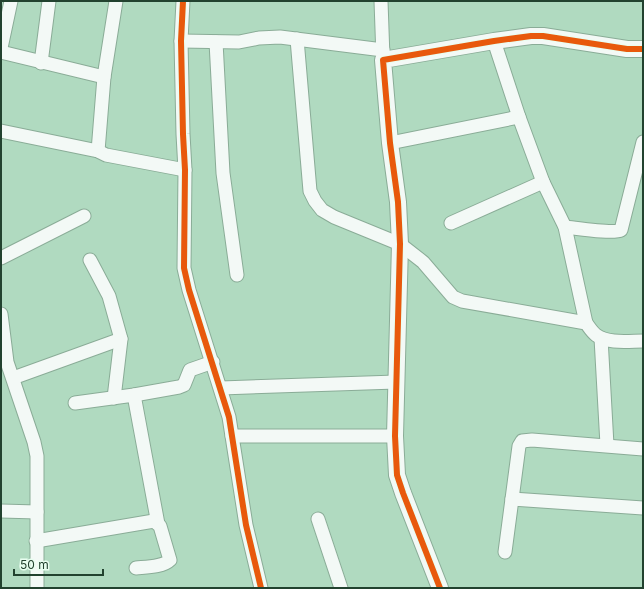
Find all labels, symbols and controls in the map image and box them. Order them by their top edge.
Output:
scale bar [14,551,103,577]
text: 50 m [20,557,49,572]

